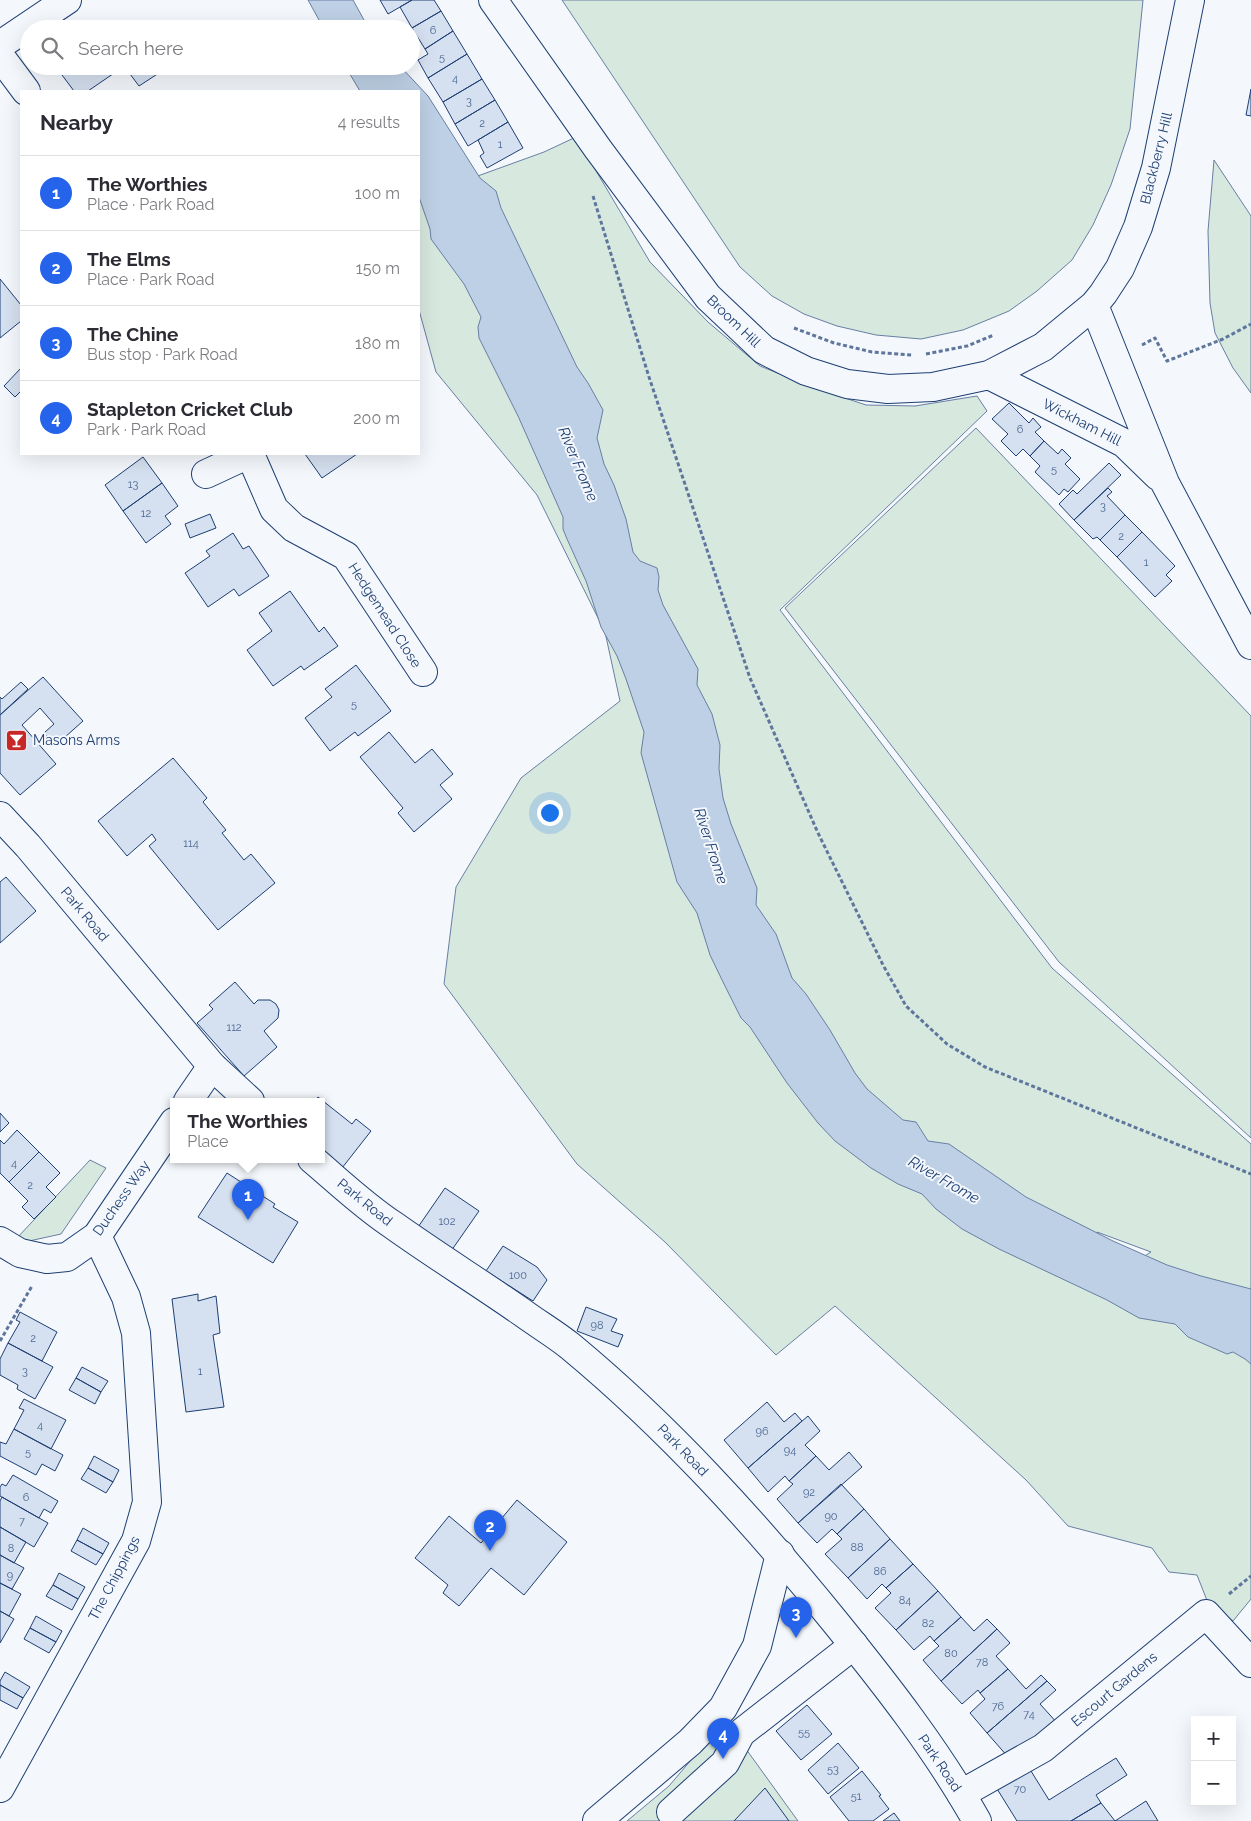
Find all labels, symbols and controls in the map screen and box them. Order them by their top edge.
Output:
search box [20,20,420,75]
house number: 6 [430,24,437,37]
icon: search [38,34,66,62]
text: Search here [78,37,184,59]
house number: 5 [439,51,445,64]
house number: 4 [452,72,458,85]
house number: 3 [466,95,472,108]
text: Nearby [40,110,113,135]
street label: Blackberry Hill [1137,110,1175,206]
text: 4 results [338,113,400,132]
house number: 2 [479,117,485,130]
house number: 1 [498,138,503,151]
text: The Worthies [87,173,207,195]
text: 1 [52,184,60,203]
text: 100 m [355,184,400,203]
text: Place · Park Road [87,195,214,214]
text: The Elms [87,248,171,270]
text: 2 [51,259,61,278]
text: 150 m [356,259,400,278]
text: Place · Park Road [87,270,214,289]
street label: Broom Hill [704,292,764,351]
text: The Chine [87,323,178,345]
text: 3 [52,334,60,353]
text: 180 m [355,334,400,353]
text: Bus stop · Park Road [87,345,238,364]
street label: Wickham Hill [1040,395,1124,449]
text: Stapleton Cricket Club [87,398,293,420]
text: 4 [51,409,61,428]
text: 200 m [353,409,400,428]
text: Park · Park Road [87,420,206,439]
house number: 6 [1017,423,1024,436]
water label: River Frome [554,424,602,504]
house number: 5 [1051,463,1057,476]
house number: 13 [128,478,138,491]
house number: 3 [1100,500,1106,513]
house number: 12 [141,507,151,520]
house number: 2 [1118,530,1124,543]
house number: 1 [1144,556,1149,569]
street label: Hedgemead Close [345,560,425,670]
house number: 5 [351,698,357,711]
bar icon: Masons Arms [5,728,29,752]
place label: Masons Arms [33,732,120,748]
your location [537,800,563,826]
water label: River Frome [690,806,732,886]
house number: 114 [183,837,199,850]
street label: Park Road [58,884,112,944]
house number: 112 [226,1021,242,1034]
popup [170,1098,325,1163]
text: The Worthies [187,1110,308,1132]
text: Place [187,1132,228,1151]
water label: River Frome [905,1152,983,1208]
house number: 4 [11,1157,17,1170]
street label: Duchess Way [89,1157,153,1239]
street label: Park Road [334,1175,396,1229]
house number: 2 [27,1179,33,1192]
pin: 1 [232,1179,264,1220]
house number: 102 [438,1215,456,1228]
house number: 100 [509,1269,527,1282]
house number: 98 [591,1319,603,1332]
house number: 2 [30,1332,36,1345]
house number: 3 [22,1365,28,1378]
house number: 1 [198,1365,203,1378]
house number: 4 [37,1419,43,1432]
street label: Park Road [654,1421,712,1479]
house number: 96 [755,1425,769,1438]
house number: 94 [784,1444,796,1457]
house number: 5 [25,1446,31,1459]
house number: 92 [803,1486,815,1499]
house number: 6 [23,1491,30,1504]
pin: 2 [474,1510,506,1551]
house number: 90 [824,1510,838,1523]
house number: 7 [19,1515,25,1528]
street label: The Chippings [85,1533,143,1623]
house number: 88 [850,1541,864,1554]
house number: 8 [8,1542,14,1555]
house number: 86 [873,1565,887,1578]
house number: 9 [7,1569,13,1582]
house number: 84 [899,1594,911,1607]
pin: 3 [780,1597,812,1638]
house number: 82 [922,1617,934,1630]
house number: 80 [944,1647,958,1660]
street label: Escourt Gardens [1068,1648,1160,1729]
house number: 78 [976,1656,988,1669]
house number: 76 [992,1700,1005,1713]
house number: 74 [1023,1708,1035,1721]
map controls [1191,1716,1236,1806]
button: + [1191,1716,1236,1761]
pin: 4 [707,1718,739,1759]
house number: 55 [798,1726,810,1739]
street label: Park Road [915,1731,965,1795]
button: − [1191,1761,1236,1806]
house number: 53 [827,1763,839,1776]
house number: 70 [1014,1783,1027,1796]
house number: 51 [851,1790,862,1803]

